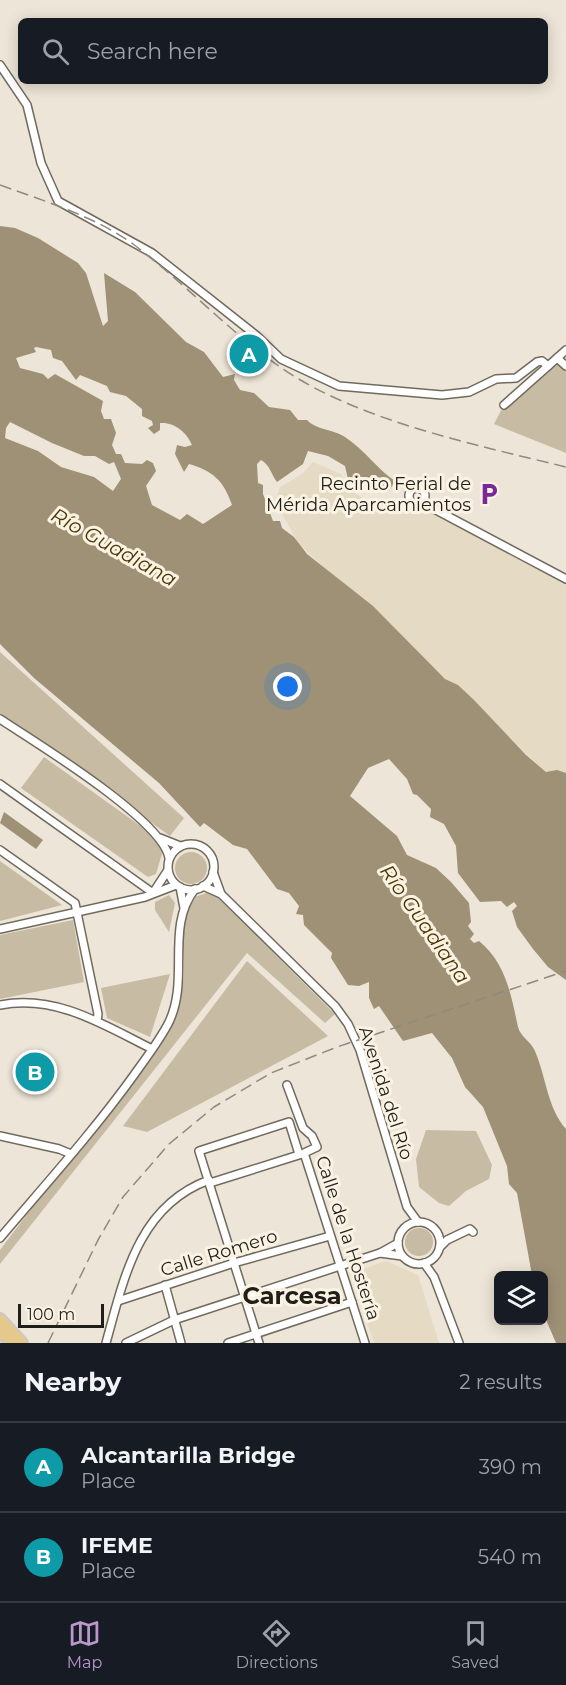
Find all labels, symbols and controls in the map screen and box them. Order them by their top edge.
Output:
search box [18,18,548,84]
icon: search [39,35,72,68]
text: Search here [87,38,218,65]
pin: A [230,332,268,376]
place label: Recinto Ferial de Mérida Aparcamientos [266,473,471,516]
parking icon: Recinto Ferial de Mérida Aparcamientos [476,481,502,507]
water label: Río Guadiana [47,503,181,591]
your location [273,672,302,701]
water label: Río Guadiana [375,860,475,988]
street label: Avenida del Río [354,1023,418,1163]
pin: B [15,1050,54,1094]
street label: Calle de la Hostería [311,1153,385,1323]
street label: Calle Romero [158,1225,280,1281]
map controls [494,1271,548,1325]
button: layers [494,1271,548,1325]
district label: Carcesa [243,1281,341,1310]
scale bar [18,1301,104,1328]
text: 100 m [27,1305,75,1324]
text: Nearby [24,1366,121,1398]
text: 2 results [459,1370,542,1394]
text: Alcantarilla Bridge [81,1442,295,1469]
text: A [36,1455,51,1479]
text: 390 m [479,1455,542,1479]
text: Place [81,1469,136,1493]
text: IFEME [81,1532,153,1559]
text: B [36,1545,51,1569]
text: 540 m [478,1545,542,1569]
text: Place [81,1559,136,1583]
tab: Map [67,1617,102,1672]
tab: Directions [236,1617,318,1672]
tab: Saved [451,1617,499,1672]

